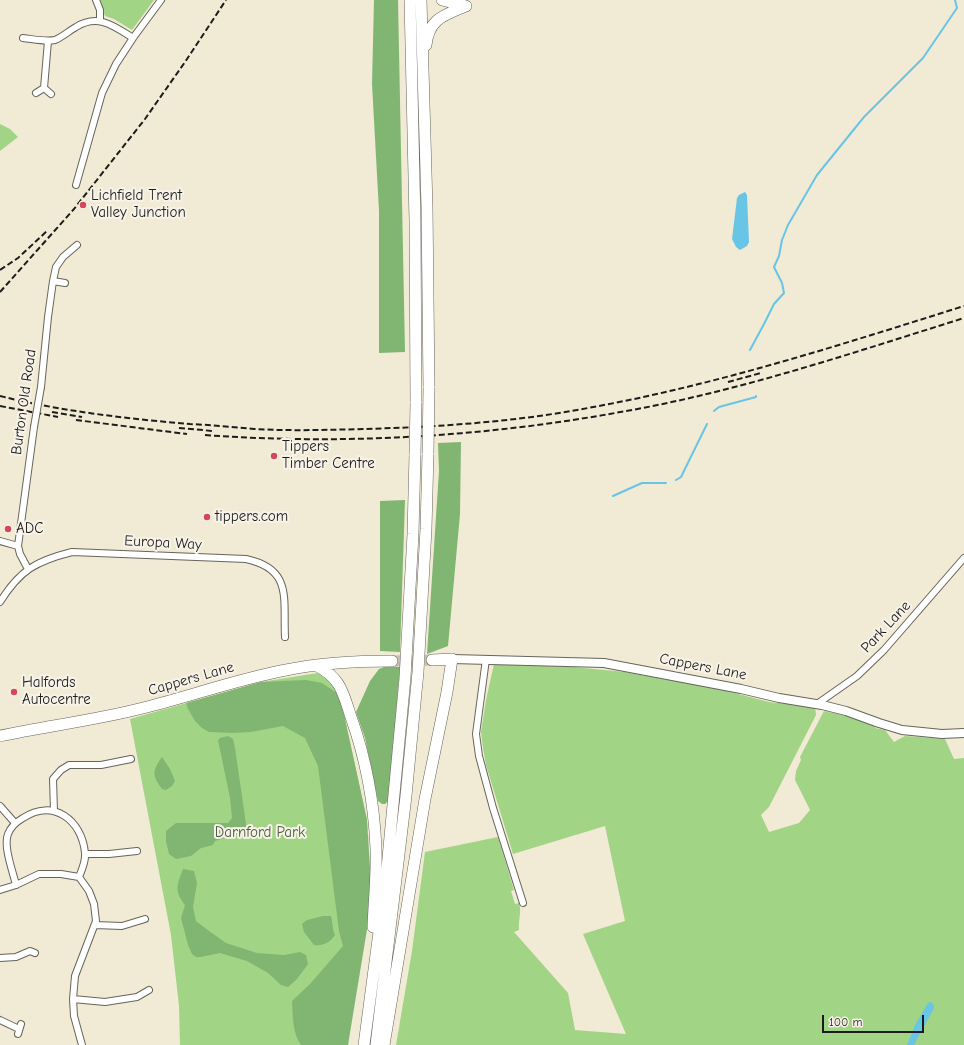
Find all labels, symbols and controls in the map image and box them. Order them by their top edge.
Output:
place label: Lichfield Trent Valley Junction [91,187,186,222]
marker: Lichfield Trent Valley Junction [78,200,88,210]
street label: Burton Old Road [8,348,40,456]
place label: Tippers Timber Centre [282,438,375,473]
marker: Tippers Timber Centre [269,451,279,461]
place label: tippers.com [215,508,288,526]
marker: tippers.com [202,512,212,522]
place label: ADC [16,520,43,538]
marker: ADC [3,524,13,534]
street label: Europa Way [124,532,202,554]
street label: Park Lane [857,597,915,657]
street label: Cappers Lane [658,650,748,684]
street label: Cappers Lane [146,658,236,700]
place label: Halfords Autocentre [22,674,91,709]
marker: Halfords Autocentre [9,687,19,697]
park label: Darnford Park [215,824,305,842]
scale bar [824,1007,926,1033]
text: 100 m [829,1015,862,1029]

